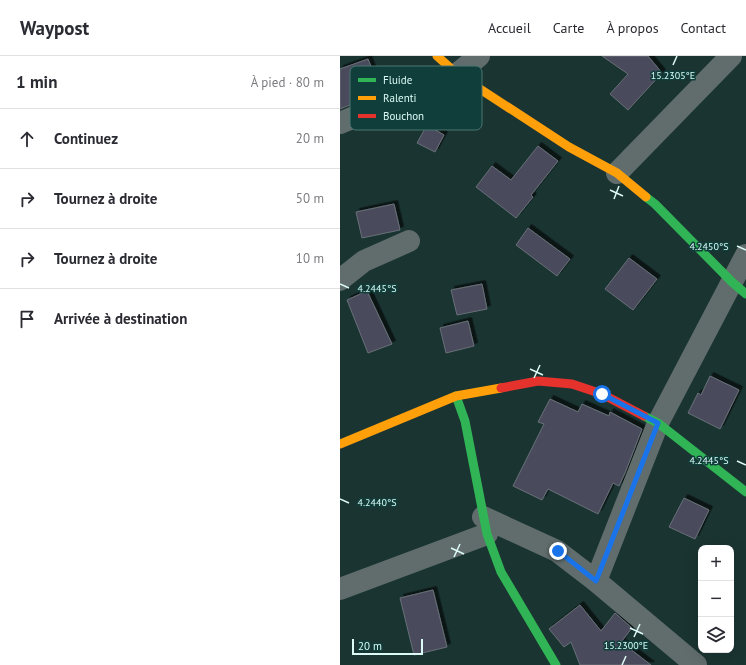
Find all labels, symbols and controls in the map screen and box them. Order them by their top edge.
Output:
text: Waypost [20,16,89,40]
text: Accueil [488,19,531,37]
text: Carte [553,19,584,37]
text: À propos [606,19,659,37]
text: Contact [681,19,726,37]
legend [350,66,482,130]
text: 15.2305°E [651,69,695,82]
text: 1 min [16,71,57,93]
text: Fluide [383,73,413,87]
text: À pied · 80 m [251,74,324,91]
text: Ralenti [383,91,416,105]
text: Bouchon [383,109,424,123]
icon: ahead [16,128,38,150]
text: Continuez [54,129,118,148]
text: 20 m [296,130,324,147]
icon: right [16,188,38,210]
text: Tournez à droite [54,189,157,208]
text: 50 m [296,190,324,207]
text: 4.2450°S [690,240,728,253]
icon: right [16,248,38,270]
text: Tournez à droite [54,249,157,268]
text: 10 m [296,250,324,267]
text: 4.2445°S [358,282,396,295]
icon: arrive [16,308,38,330]
text: Arrivée à destination [54,309,187,328]
route start [593,385,611,403]
text: 4.2445°S [690,454,728,467]
text: 4.2440°S [358,496,396,509]
route end [549,542,567,560]
map controls [698,545,734,653]
button: + [698,545,734,581]
button: − [698,581,734,617]
button: layers [698,617,734,653]
scale bar [352,637,423,656]
text: 20 m [358,639,382,653]
text: 15.2300°E [604,639,648,652]

